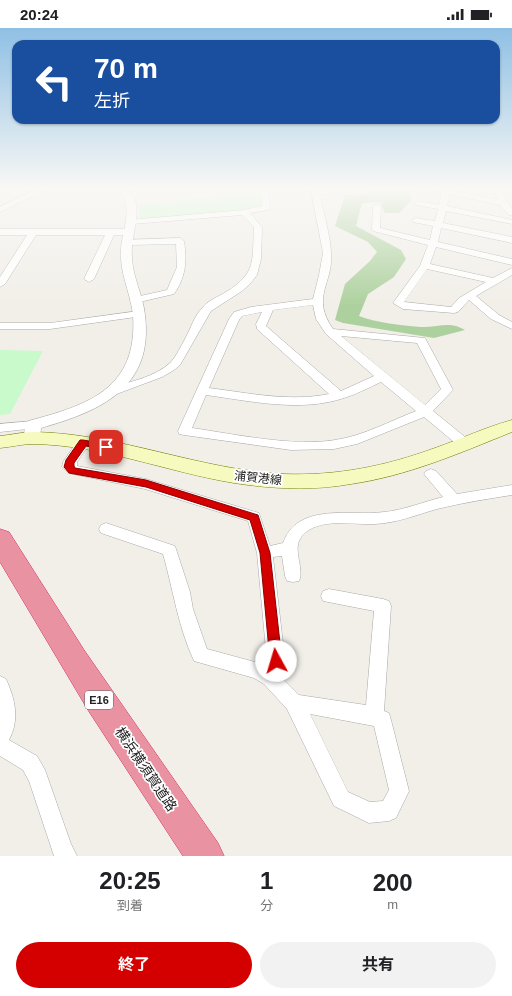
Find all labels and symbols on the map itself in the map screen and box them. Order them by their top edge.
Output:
pin [89,430,123,464]
street label: 浦賀港線 [233,469,283,487]
position arrow [255,640,297,682]
road number: E16 [85,691,113,709]
street label: 横浜横須賀道路 [112,724,180,814]

